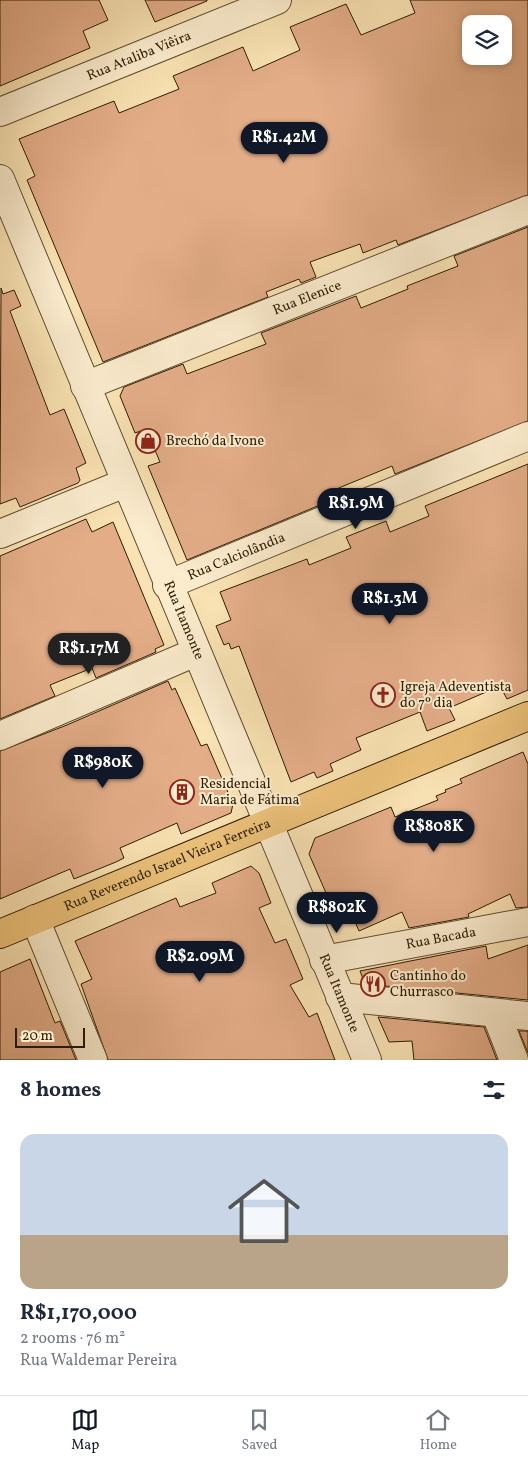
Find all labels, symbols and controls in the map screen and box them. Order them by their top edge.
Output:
map controls [462,15,512,65]
button: layers [462,15,512,65]
street label: Rua Ataliba Viêira [84,26,194,85]
pin: R$1.42M [238,121,330,164]
text: R$1.42M [252,127,316,149]
street label: Rua Elenice [270,276,344,320]
shop icon: Brechó da Ivone [135,428,161,454]
place label: Brechó da Ivone [166,432,264,451]
pin: R$1.9M [315,488,397,530]
text: R$1.9M [328,493,384,515]
street label: Rua Calciolândia [185,528,288,585]
street label: Rua Itamonte [159,578,209,663]
pin: R$1.3M [349,582,431,625]
text: R$1.3M [363,588,417,610]
pin: R$1.17M [43,632,135,675]
text: R$1.17M [59,638,119,660]
place label: Igreja Adeventista do 7º dia [400,678,512,713]
church icon: Igreja Adeventista do 7º dia [370,682,396,708]
pin: R$980K [62,746,144,789]
text: R$980K [73,752,133,774]
place label: Residencial Maria de Fátima [200,775,300,810]
building icon: Residencial Maria de Fátima [169,779,195,805]
pin: R$808K [393,810,475,853]
street label: Rua Reverendo Israel Vieira Ferreira [61,814,274,916]
text: R$808K [404,816,464,838]
pin: R$802K [296,892,378,934]
text: R$802K [308,897,366,919]
street label: Rua Bacada [404,922,478,954]
pin: R$2.09M [154,940,246,983]
text: R$2.09M [166,946,234,968]
street label: Rua Itamonte [314,951,364,1036]
place label: Cantinho do Churrasco [390,967,466,1002]
restaurant icon: Cantinho do Churrasco [360,971,386,997]
scale bar [15,1025,85,1048]
text: 20 m [22,1027,53,1046]
text: 8 homes [20,1076,101,1105]
icon: filters [480,1076,508,1104]
icon: home [219,1166,309,1256]
text: R$1,170,000 [20,1299,137,1328]
text: 2 rooms · 76 m² [20,1328,125,1350]
text: Rua Waldemar Pereira [20,1350,177,1372]
tab: Map [71,1406,99,1455]
tab: Saved [241,1406,278,1455]
tab: Home [420,1406,457,1455]

